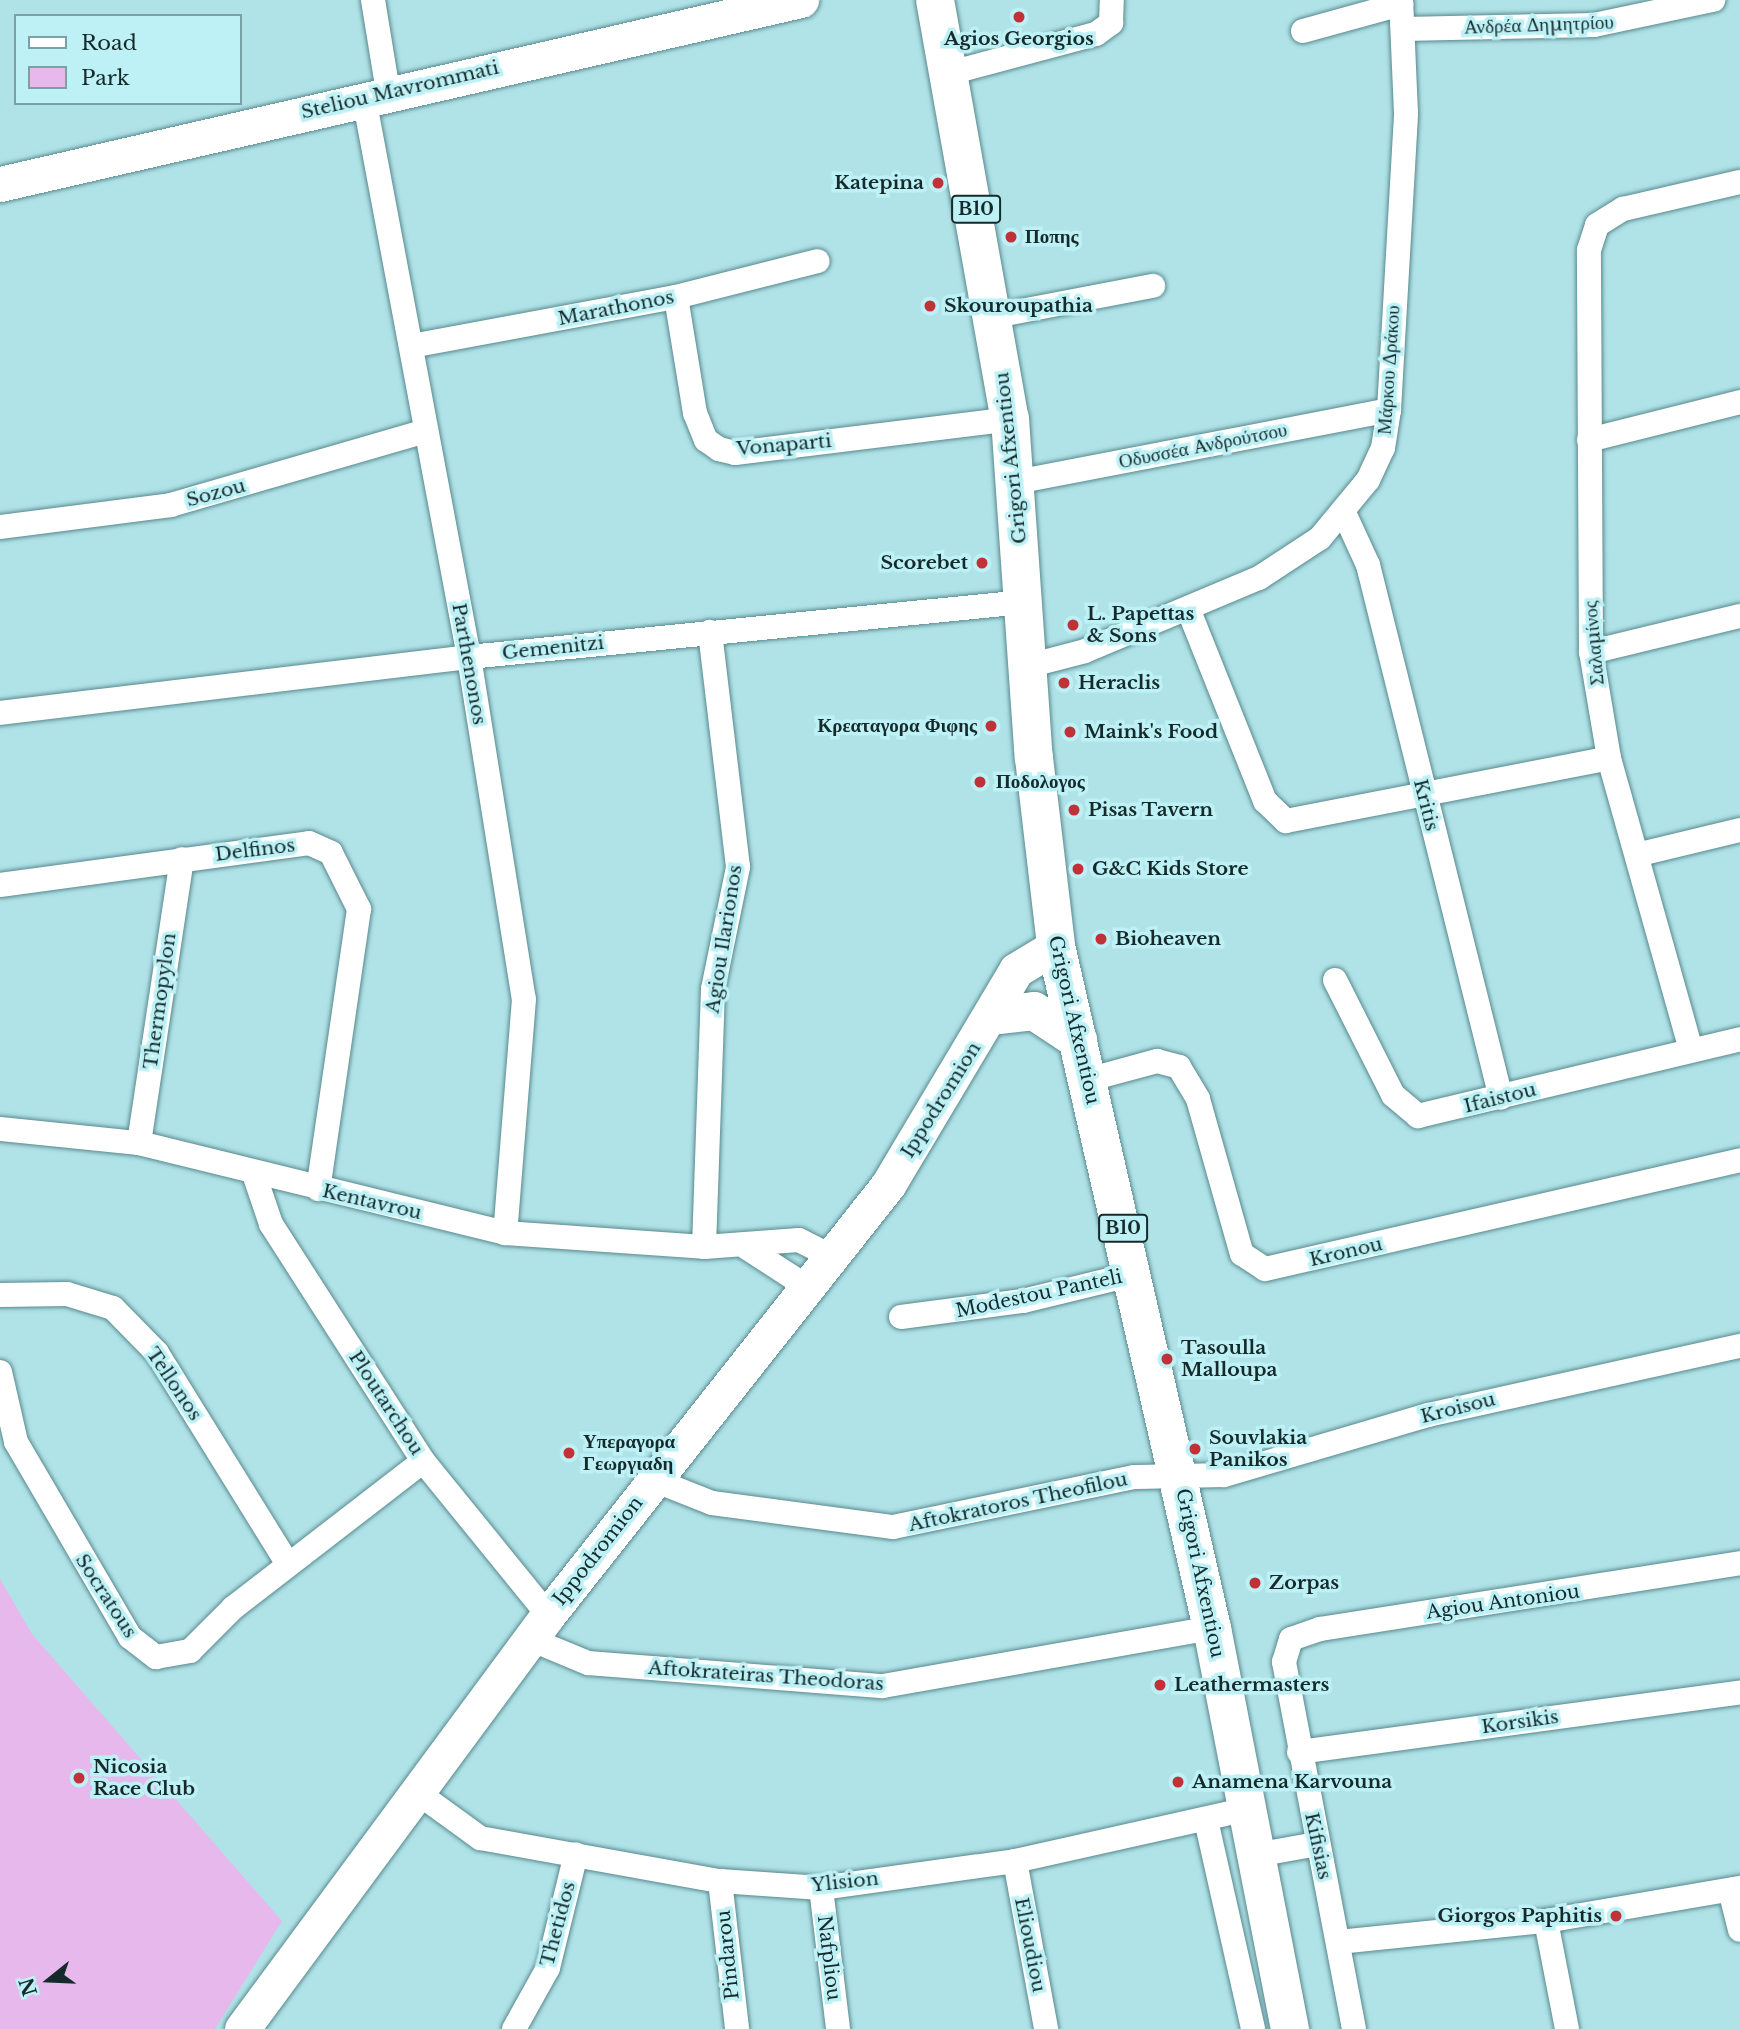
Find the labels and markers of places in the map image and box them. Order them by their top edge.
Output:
marker: Agios Georgios [1011,9,1027,25]
place label: Agios Georgios [944,28,1094,50]
place label: Katepina [834,172,924,194]
marker: Katepina [930,175,946,191]
place label: Ποπης [1025,226,1078,248]
marker: Ποπης [1003,229,1019,245]
place label: Skouroupathia [944,295,1093,317]
marker: Skouroupathia [922,298,938,314]
place label: Scorebet [881,552,968,574]
marker: Scorebet [974,555,990,571]
place label: L. Papettas & Sons [1087,603,1194,647]
marker: L. Papettas & Sons [1065,617,1081,633]
place label: Heraclis [1078,672,1160,694]
marker: Heraclis [1056,675,1072,691]
place label: Κρεαταγορα Φιφης [817,715,977,737]
marker: Κρεαταγορα Φιφης [983,718,999,734]
place label: Maink's Food [1084,721,1218,743]
marker: Maink's Food [1062,724,1078,740]
place label: Ποδολογος [996,771,1085,793]
marker: Ποδολογος [970,772,990,792]
place label: Pisas Tavern [1088,799,1214,821]
marker: Pisas Tavern [1066,802,1082,818]
place label: G&C Kids Store [1092,858,1249,880]
marker: G&C Kids Store [1070,861,1086,877]
place label: Bioheaven [1115,928,1221,950]
marker: Bioheaven [1093,931,1109,947]
place label: Tasoulla Malloupa [1181,1337,1277,1381]
marker: Tasoulla Malloupa [1159,1351,1175,1367]
place label: Souvlakia Panikos [1209,1427,1307,1471]
place label: Υπεραγορα Γεωργιαδη [583,1431,675,1475]
marker: Souvlakia Panikos [1187,1441,1203,1457]
marker: Υπεραγορα Γεωργιαδη [561,1445,577,1461]
place label: Zorpas [1269,1572,1339,1594]
marker: Zorpas [1247,1575,1263,1591]
place label: Leathermasters [1174,1674,1329,1696]
marker: Leathermasters [1152,1677,1168,1693]
place label: Nicosia Race Club [93,1756,195,1800]
marker: Nicosia Race Club [71,1770,87,1786]
place label: Anamena Karvouna [1192,1771,1392,1793]
marker: Anamena Karvouna [1170,1774,1186,1790]
place label: Giorgos Paphitis [1438,1905,1602,1927]
marker: Giorgos Paphitis [1608,1908,1624,1924]

